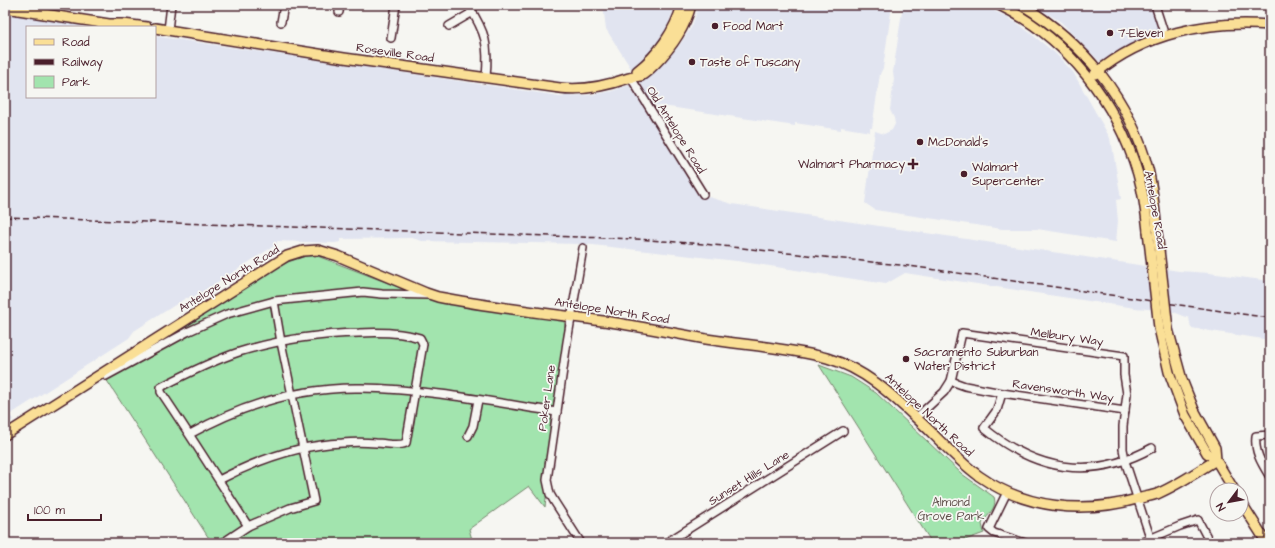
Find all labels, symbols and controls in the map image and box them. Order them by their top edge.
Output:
place label: Food Mart [723,18,783,35]
marker: Food Mart [710,21,720,31]
place label: 7-Eleven [1118,25,1163,42]
legend [26,26,156,98]
marker: 7-Eleven [1105,28,1115,38]
text: Road [62,34,90,51]
street label: Roseville Road [355,39,435,67]
text: Railway [62,54,103,72]
place label: Taste of Tuscany [700,54,801,72]
marker: Taste of Tuscany [687,57,697,67]
text: Park [62,74,90,91]
street label: Old Antelope Road [642,83,710,177]
place label: McDonald's [928,134,988,151]
marker: McDonald's [915,137,925,147]
place label: Walmart Pharmacy [798,156,905,174]
marker: Walmart Pharmacy [908,159,918,169]
place label: Walmart Supercenter [972,159,1044,190]
marker: Walmart Supercenter [959,169,969,179]
street label: Antelope Road [1140,170,1170,250]
street label: Antelope North Road [175,241,283,317]
street label: Antelope North Road [554,294,670,328]
street label: Melbury Way [1029,323,1105,352]
place label: Sacramento Suburban Water District [914,344,1038,375]
marker: Sacramento Suburban Water District [901,354,911,364]
street label: Poker Lane [534,363,560,432]
street label: Antelope North Road [881,369,977,461]
street label: Ravensworth Way [1011,375,1115,408]
street label: Sunset Hills Lane [705,446,793,510]
north arrow [1209,482,1249,522]
park label: Almond Grove Park [918,494,985,525]
scale bar [28,496,101,522]
text: N [1213,500,1229,514]
text: 100 m [34,502,65,519]

